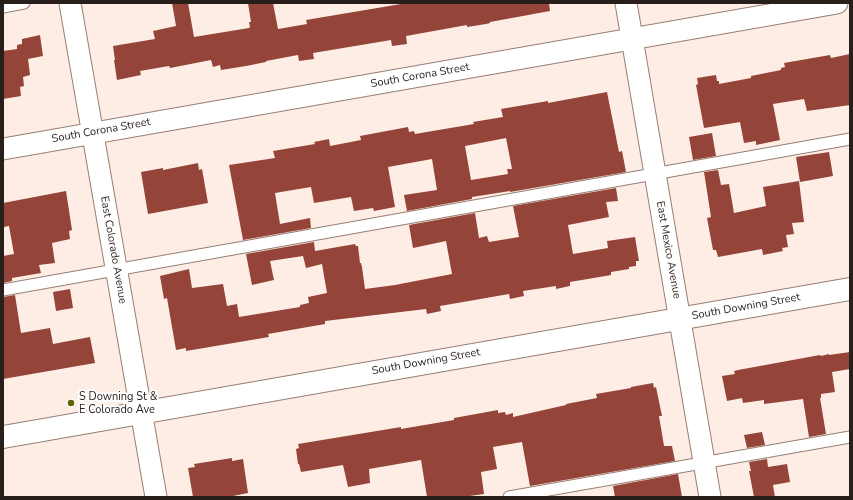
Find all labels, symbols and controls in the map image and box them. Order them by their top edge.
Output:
street label: South Corona Street [370,61,470,91]
street label: South Corona Street [51,116,151,146]
street label: East Colorado Avenue [97,195,129,305]
street label: East Mexico Avenue [653,200,683,300]
street label: South Downing Street [691,291,801,323]
street label: South Downing Street [371,346,481,378]
place label: S Downing St & E Colorado Ave [79,390,157,416]
marker: S Downing St & E Colorado Ave [66,398,76,408]

